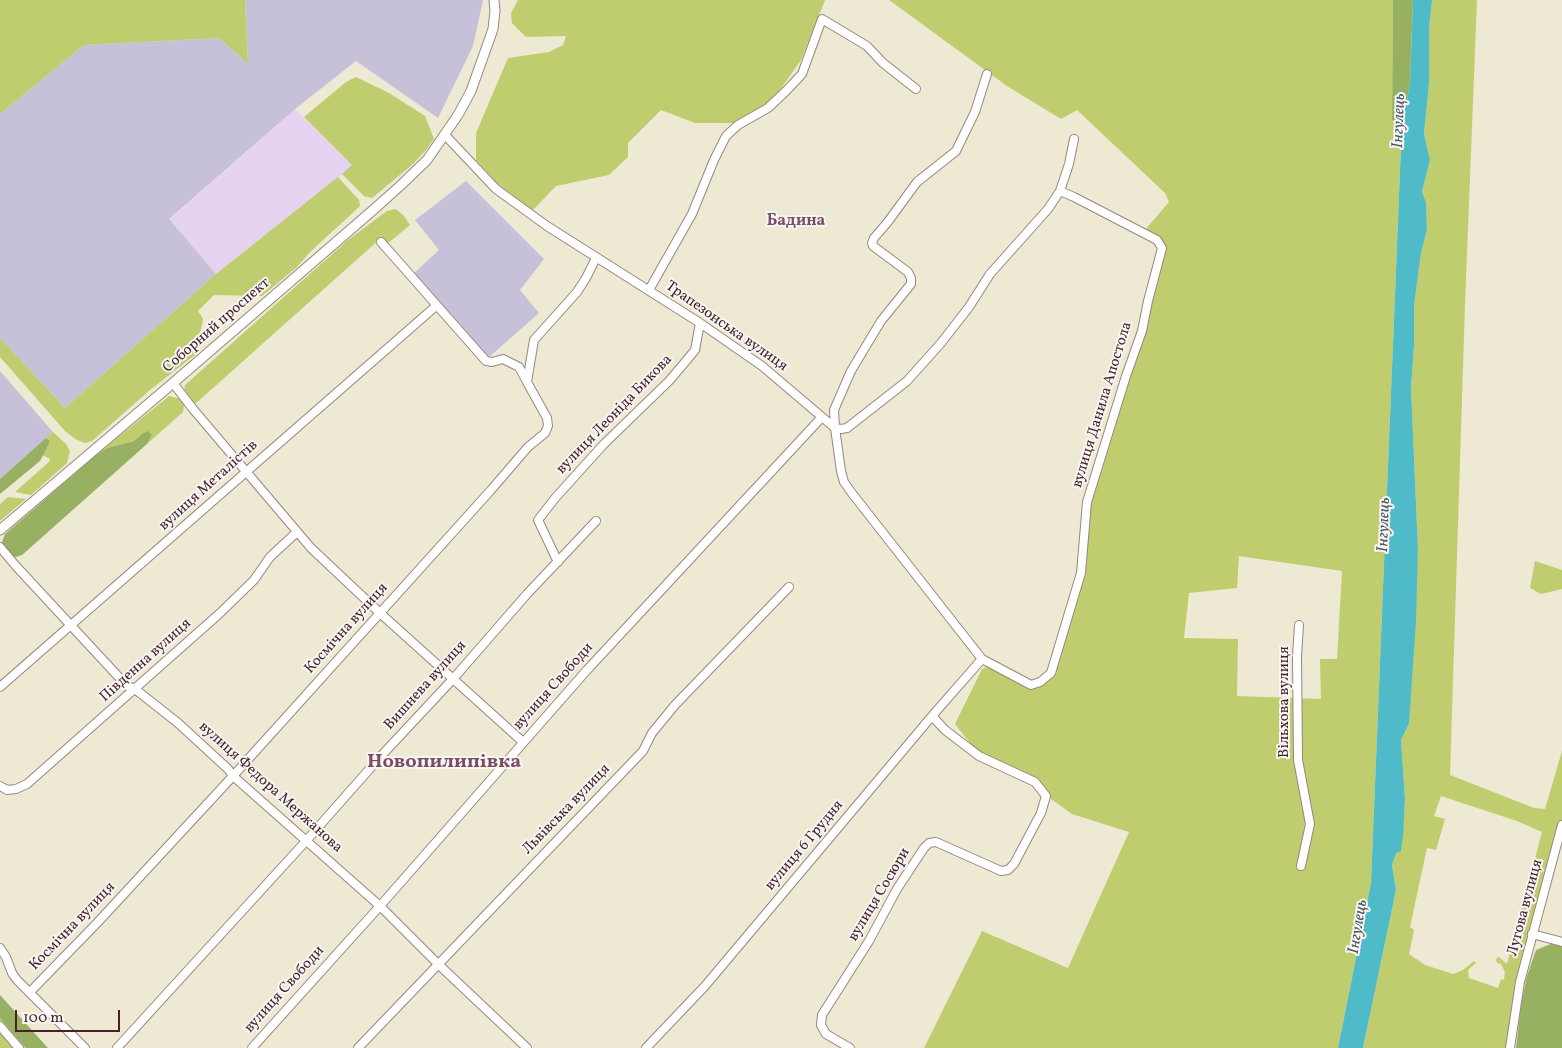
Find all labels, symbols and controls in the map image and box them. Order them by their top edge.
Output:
water label: Інгулець [1389,93,1411,149]
district label: Бадина [767,212,825,232]
street label: Соборний проспект [160,275,274,377]
street label: Трапезонська вулиця [661,278,791,376]
street label: вулиця Данила Апостола [1069,320,1137,490]
street label: вулиця Леоніда Бикова [553,352,677,478]
street label: вулиця Металістів [156,437,262,535]
water label: Інгулець [1374,497,1396,553]
street label: Космічна вулиця [302,580,392,678]
street label: Південна вулиця [97,615,195,707]
street label: Вишнева вулиця [381,637,471,735]
street label: вулиця Свободи [510,640,598,734]
street label: Вільхова вулиця [1276,646,1294,758]
street label: вулиця Федора Мержанова [194,719,346,857]
district label: Новопилипівка [367,751,521,775]
street label: Львівська вулиця [519,761,615,859]
street label: вулиця 6 Грудня [762,797,848,895]
street label: вулиця Сосюри [845,845,915,945]
street label: Лугова вулиця [1504,858,1548,958]
street label: Космічна вулиця [26,879,120,975]
water label: Інгулець [1345,898,1373,956]
street label: вулиця Свободи [241,943,329,1037]
scale bar [18,1000,122,1032]
text: 100 m [23,1008,63,1029]

